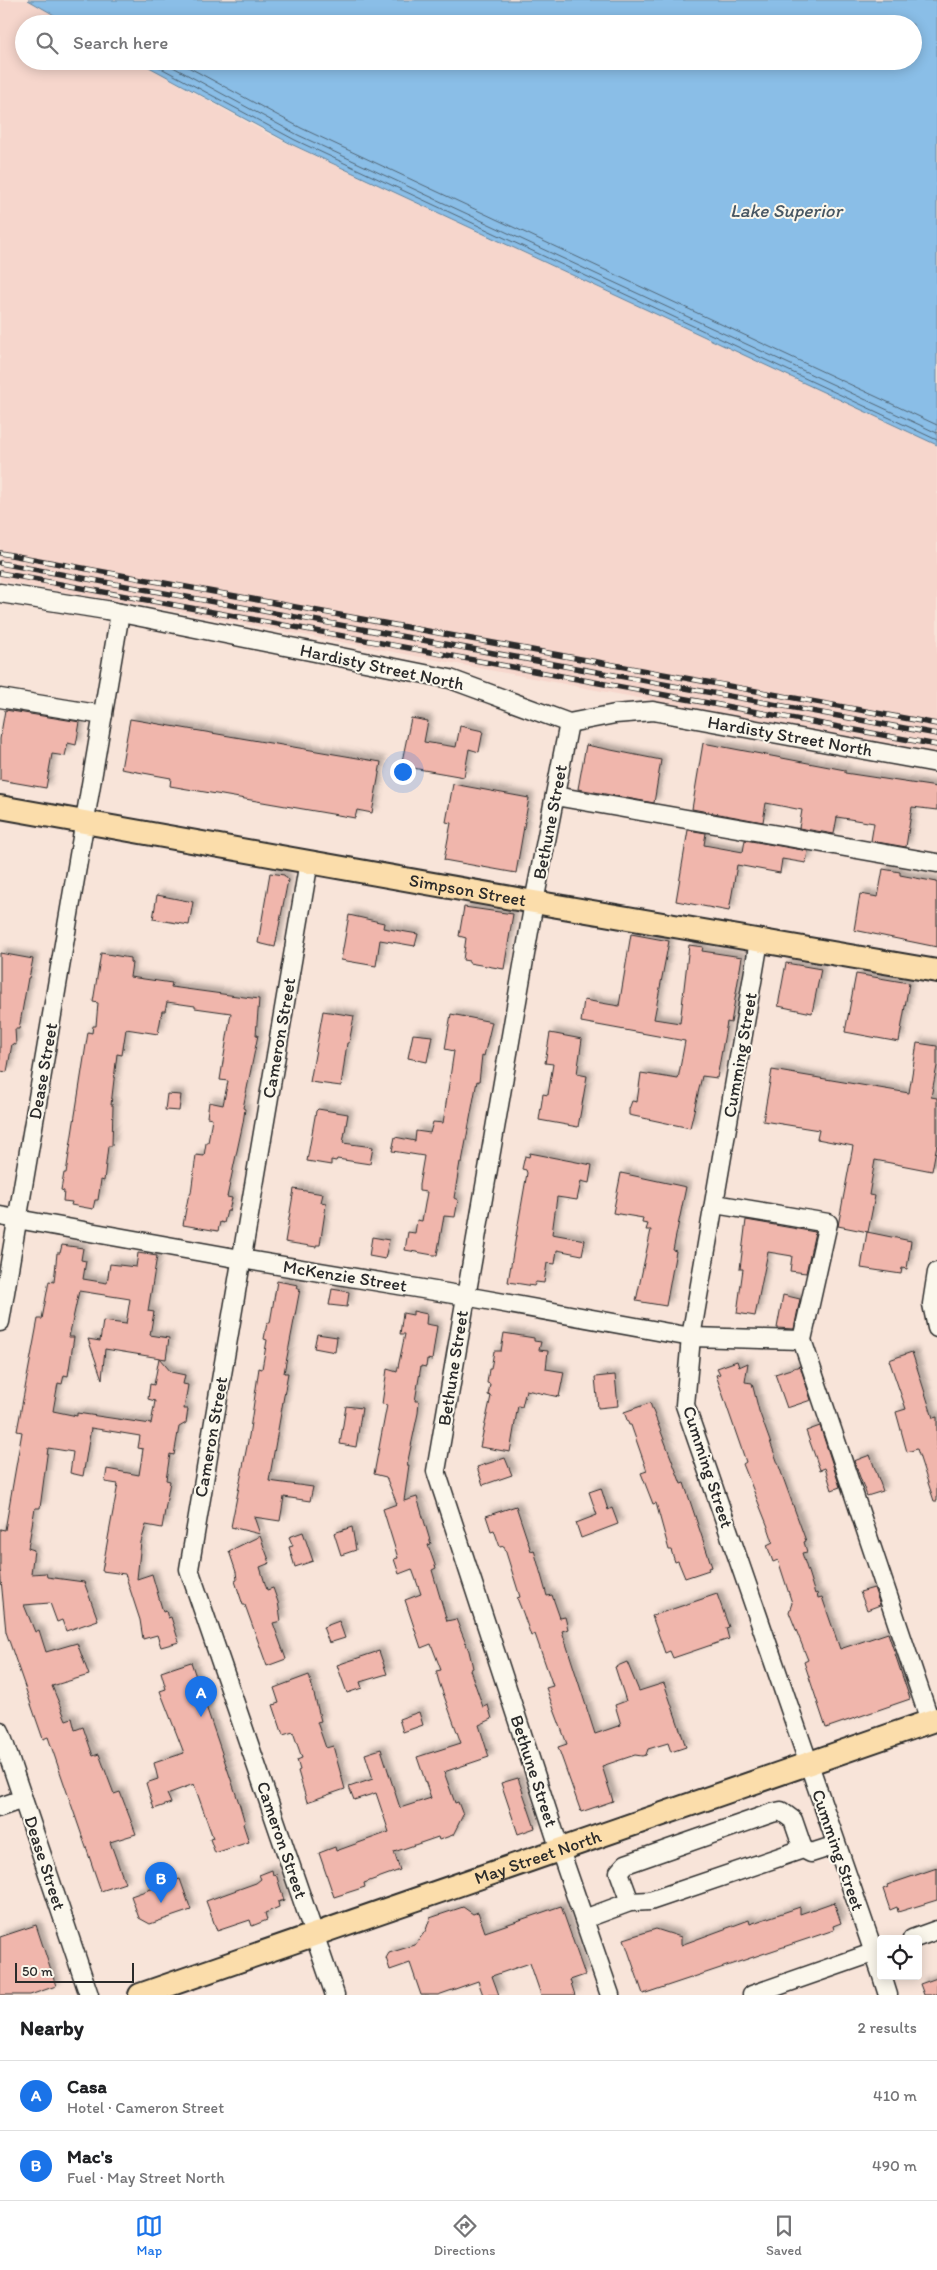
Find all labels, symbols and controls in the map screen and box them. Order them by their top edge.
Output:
search box [15,15,922,70]
icon: search [33,29,61,57]
text: Search here [73,31,168,54]
water label: Lake Superior [730,199,844,222]
street label: Hardisty Street North [298,639,466,695]
street label: Hardisty Street North [706,711,874,761]
your location [390,759,416,785]
street label: Bethune Street [528,762,572,881]
street label: Simpson Street [407,869,528,911]
street label: Cameron Street [258,976,300,1100]
street label: Cumming Street [718,990,762,1119]
street label: Dease Street [24,1021,62,1121]
street label: McKenzie Street [281,1255,409,1297]
street label: Bethune Street [433,1309,473,1427]
street label: Cameron Street [190,1375,232,1499]
street label: Cumming Street [678,1403,738,1531]
pin: A [185,1676,217,1717]
street label: Bethune Street [506,1712,563,1830]
street label: Cameron Street [252,1779,312,1902]
street label: Cumming Street [807,1786,869,1914]
street label: Dease Street [19,1813,71,1913]
street label: May Street North [472,1825,604,1889]
pin: B [145,1862,177,1903]
map controls [877,1935,922,1980]
button: locate [877,1935,922,1980]
scale bar [15,1960,134,1983]
text: 50 m [22,1963,53,1980]
text: Nearby [20,2015,84,2040]
text: 2 results [857,2018,917,2037]
text: Casa [67,2075,107,2098]
text: A [31,2086,41,2105]
text: 410 m [873,2086,917,2105]
text: Hotel · Cameron Street [67,2098,224,2117]
text: Mac's [67,2145,113,2168]
text: B [31,2156,41,2175]
text: 490 m [872,2156,917,2175]
text: Fuel · May Street North [67,2168,225,2187]
tab: Map [135,2212,163,2259]
tab: Directions [434,2212,495,2259]
tab: Saved [766,2212,802,2259]

